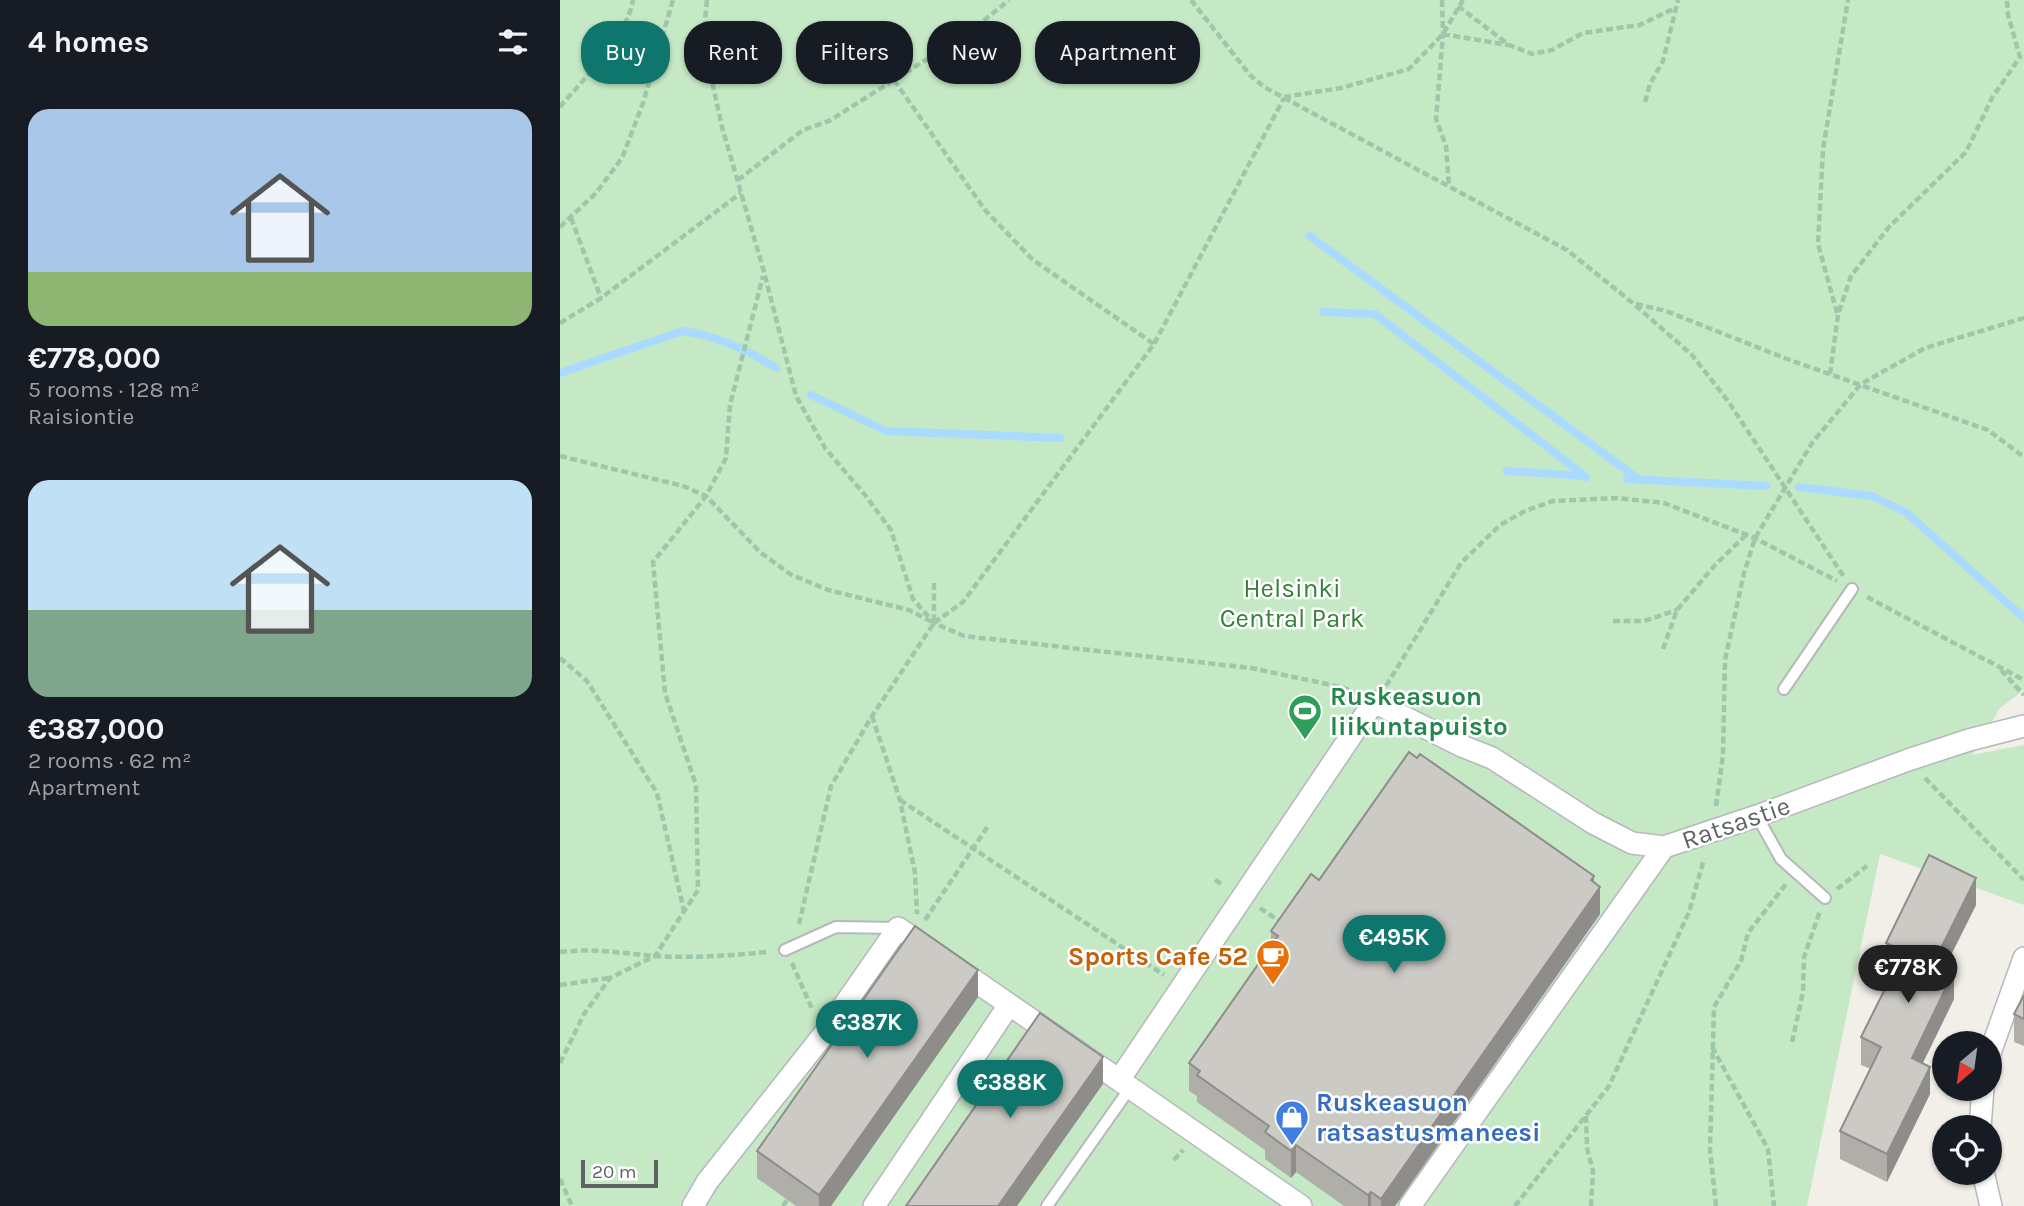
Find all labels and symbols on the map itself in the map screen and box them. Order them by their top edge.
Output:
park label: Helsinki Central Park [1220,573,1364,634]
place label: Ruskeasuon liikuntapuisto [1330,681,1508,742]
sports icon: Ruskeasuon liikuntapuisto [1286,692,1324,741]
street label: Ratsastie [1678,790,1794,856]
pin: €495K [1345,916,1443,975]
cafe icon: Sports Cafe 52 [1254,937,1292,986]
place label: Sports Cafe 52 [1068,941,1248,972]
pin: €778K [1859,946,1957,1005]
pin: €387K [818,1000,916,1060]
north arrow [1932,1031,2002,1101]
pin: €388K [961,1060,1059,1120]
place label: Ruskeasuon ratsastusmaneesi [1316,1087,1540,1148]
shop icon: Ruskeasuon ratsastusmaneesi [1273,1098,1311,1147]
scale bar [581,1157,658,1189]

